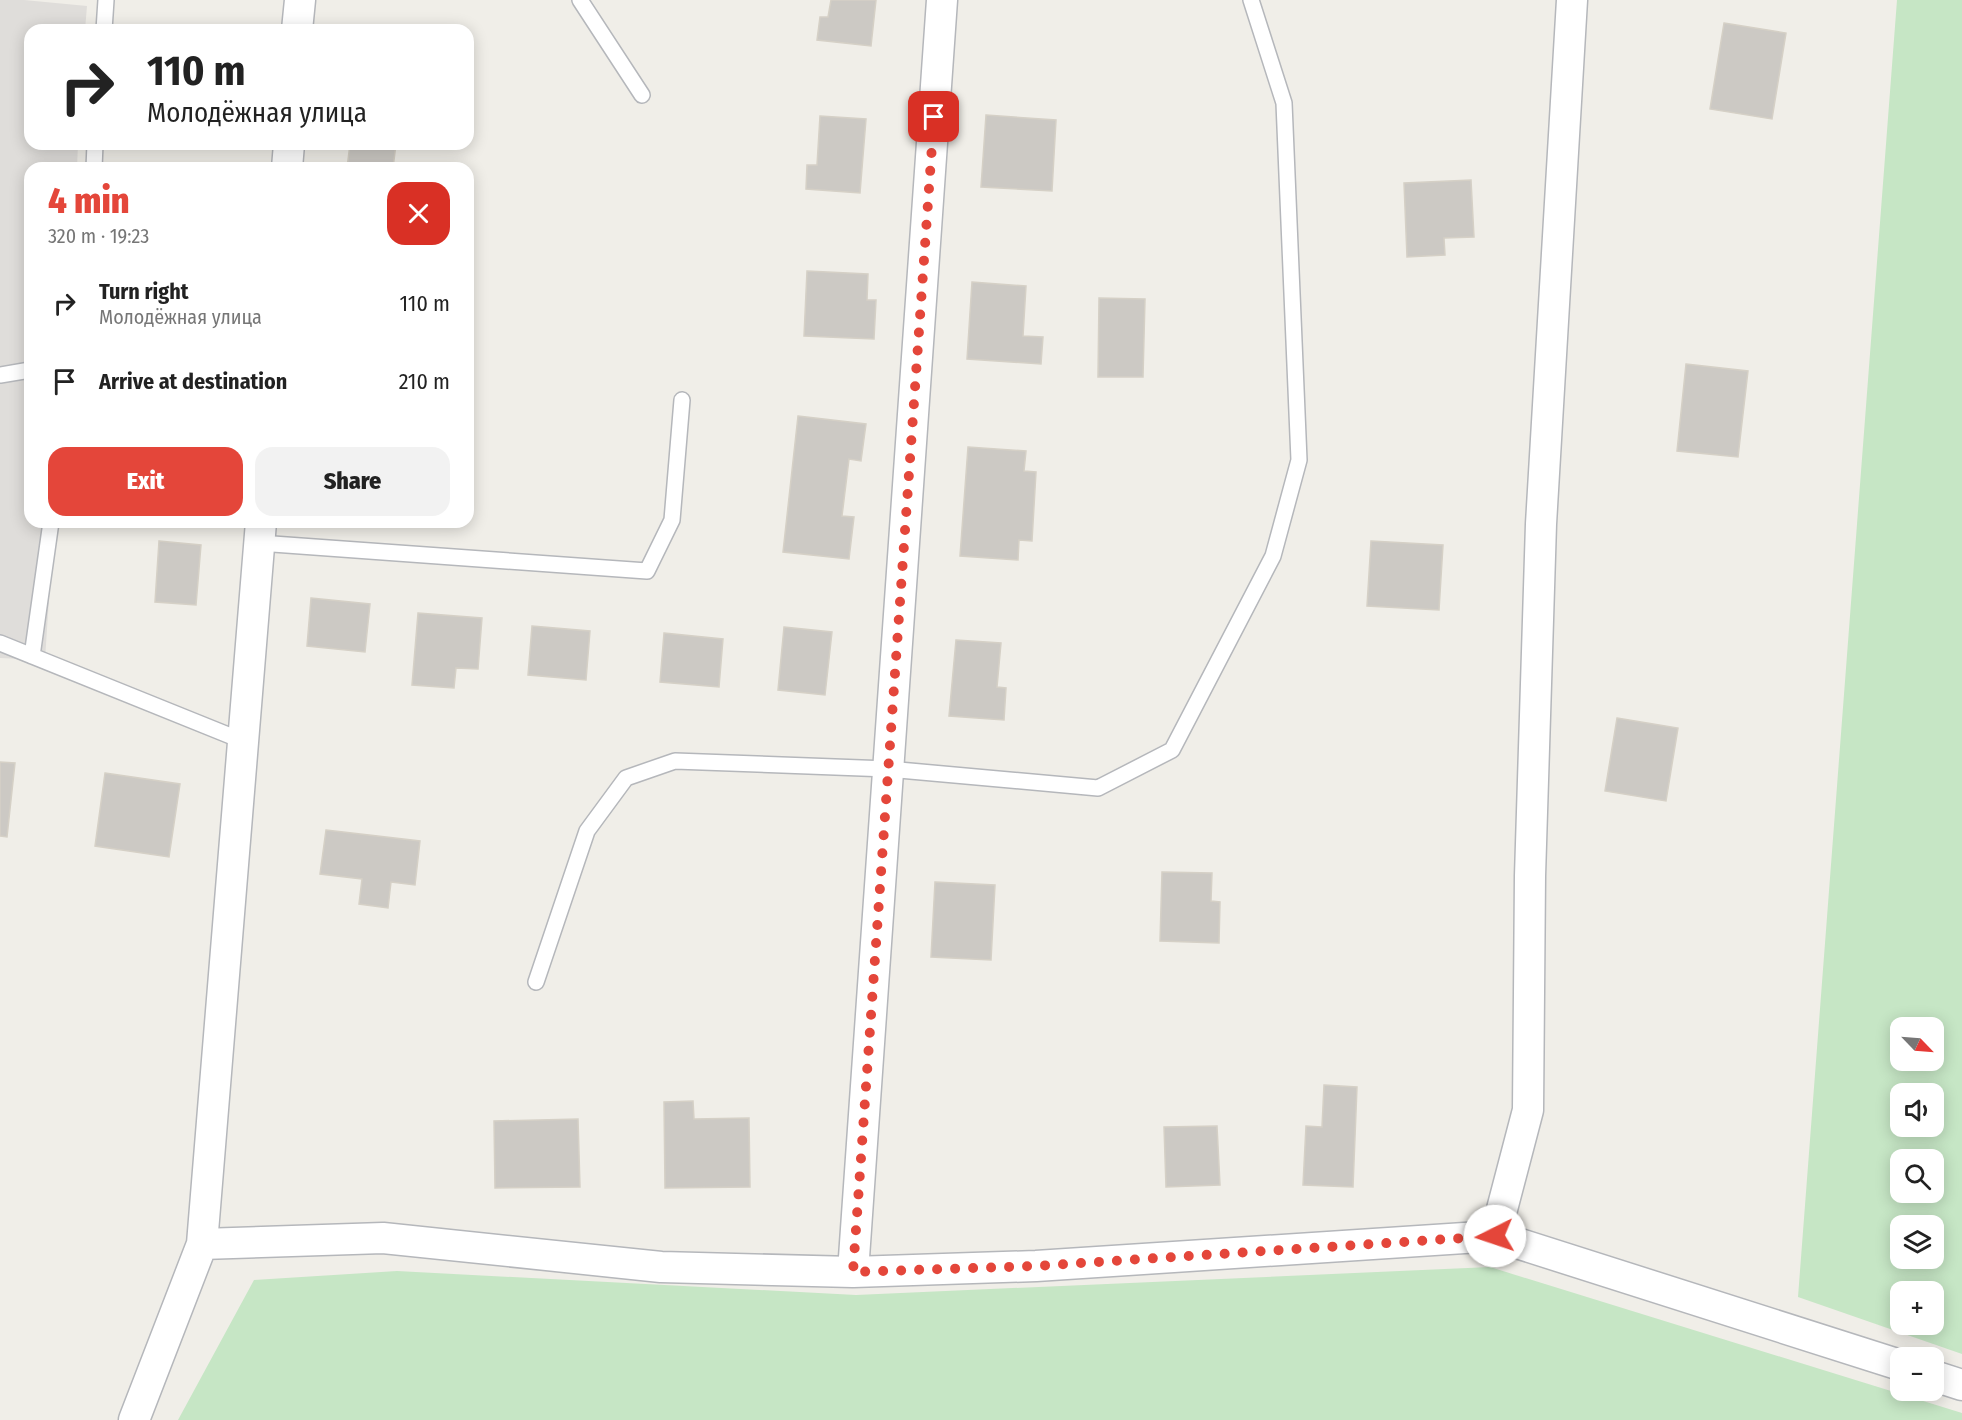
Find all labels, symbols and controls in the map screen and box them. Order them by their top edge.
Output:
text: 110 m [147,46,246,96]
icon: right [48,48,126,126]
pin [908,91,959,142]
text: Молодёжная улица [147,97,367,129]
icon: arrive [917,100,950,133]
text: 4 min [48,179,130,223]
button: close [387,182,450,245]
text: 320 m · 19:23 [48,224,149,248]
text: Turn right [99,278,188,305]
icon: right [48,287,81,320]
text: 110 m [400,290,450,317]
text: Молодёжная улица [99,305,262,329]
icon: arrive [48,365,81,398]
text: Arrive at destination [99,368,287,395]
text: 210 m [399,368,450,395]
button: Exit [48,447,243,516]
button: Share [255,447,450,516]
north arrow [1890,1017,1944,1071]
map controls [1890,1017,1944,1401]
button: sound [1890,1083,1944,1137]
button: search [1890,1149,1944,1203]
position arrow [1463,1204,1527,1268]
button: layers [1890,1215,1944,1269]
button: + [1890,1281,1944,1335]
button: − [1890,1347,1944,1401]

